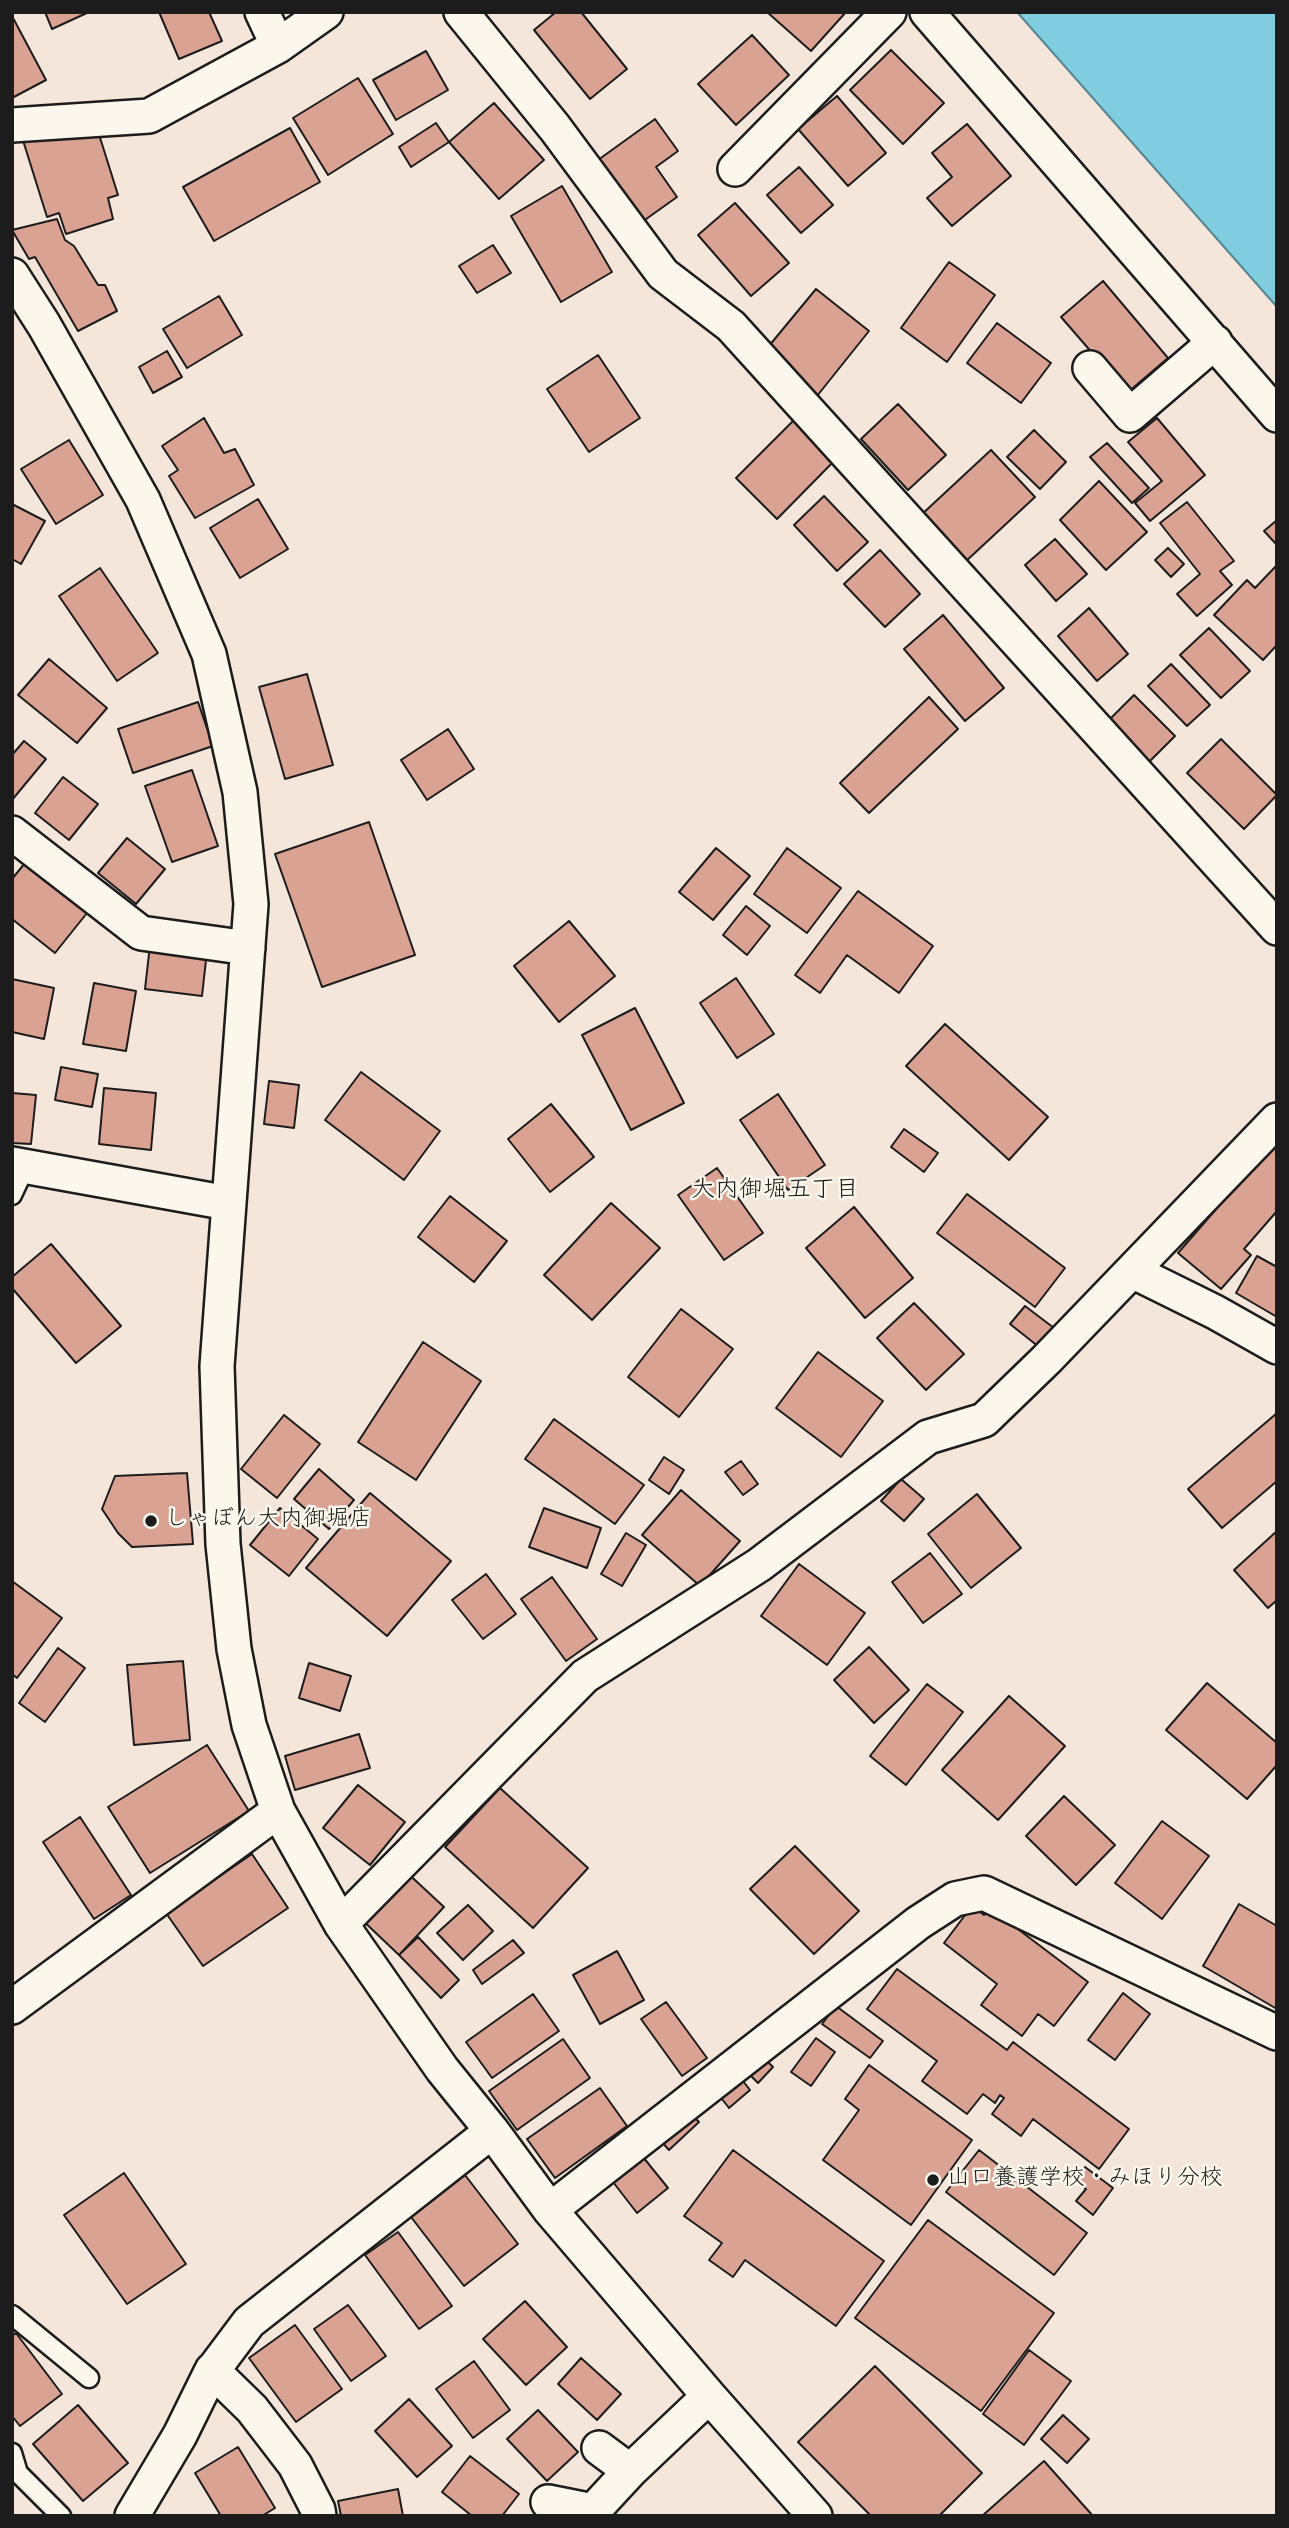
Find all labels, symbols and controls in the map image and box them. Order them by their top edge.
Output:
district label: 大内御堀五丁目 [691,1178,859,1206]
place label: しゃぼん大内御堀店 [165,1507,372,1535]
marker: しゃぼん大内御堀店 [143,1513,159,1529]
place label: 山口養護学校・みほり分校 [947,2166,1223,2194]
marker: 山口養護学校・みほり分校 [925,2172,941,2188]

